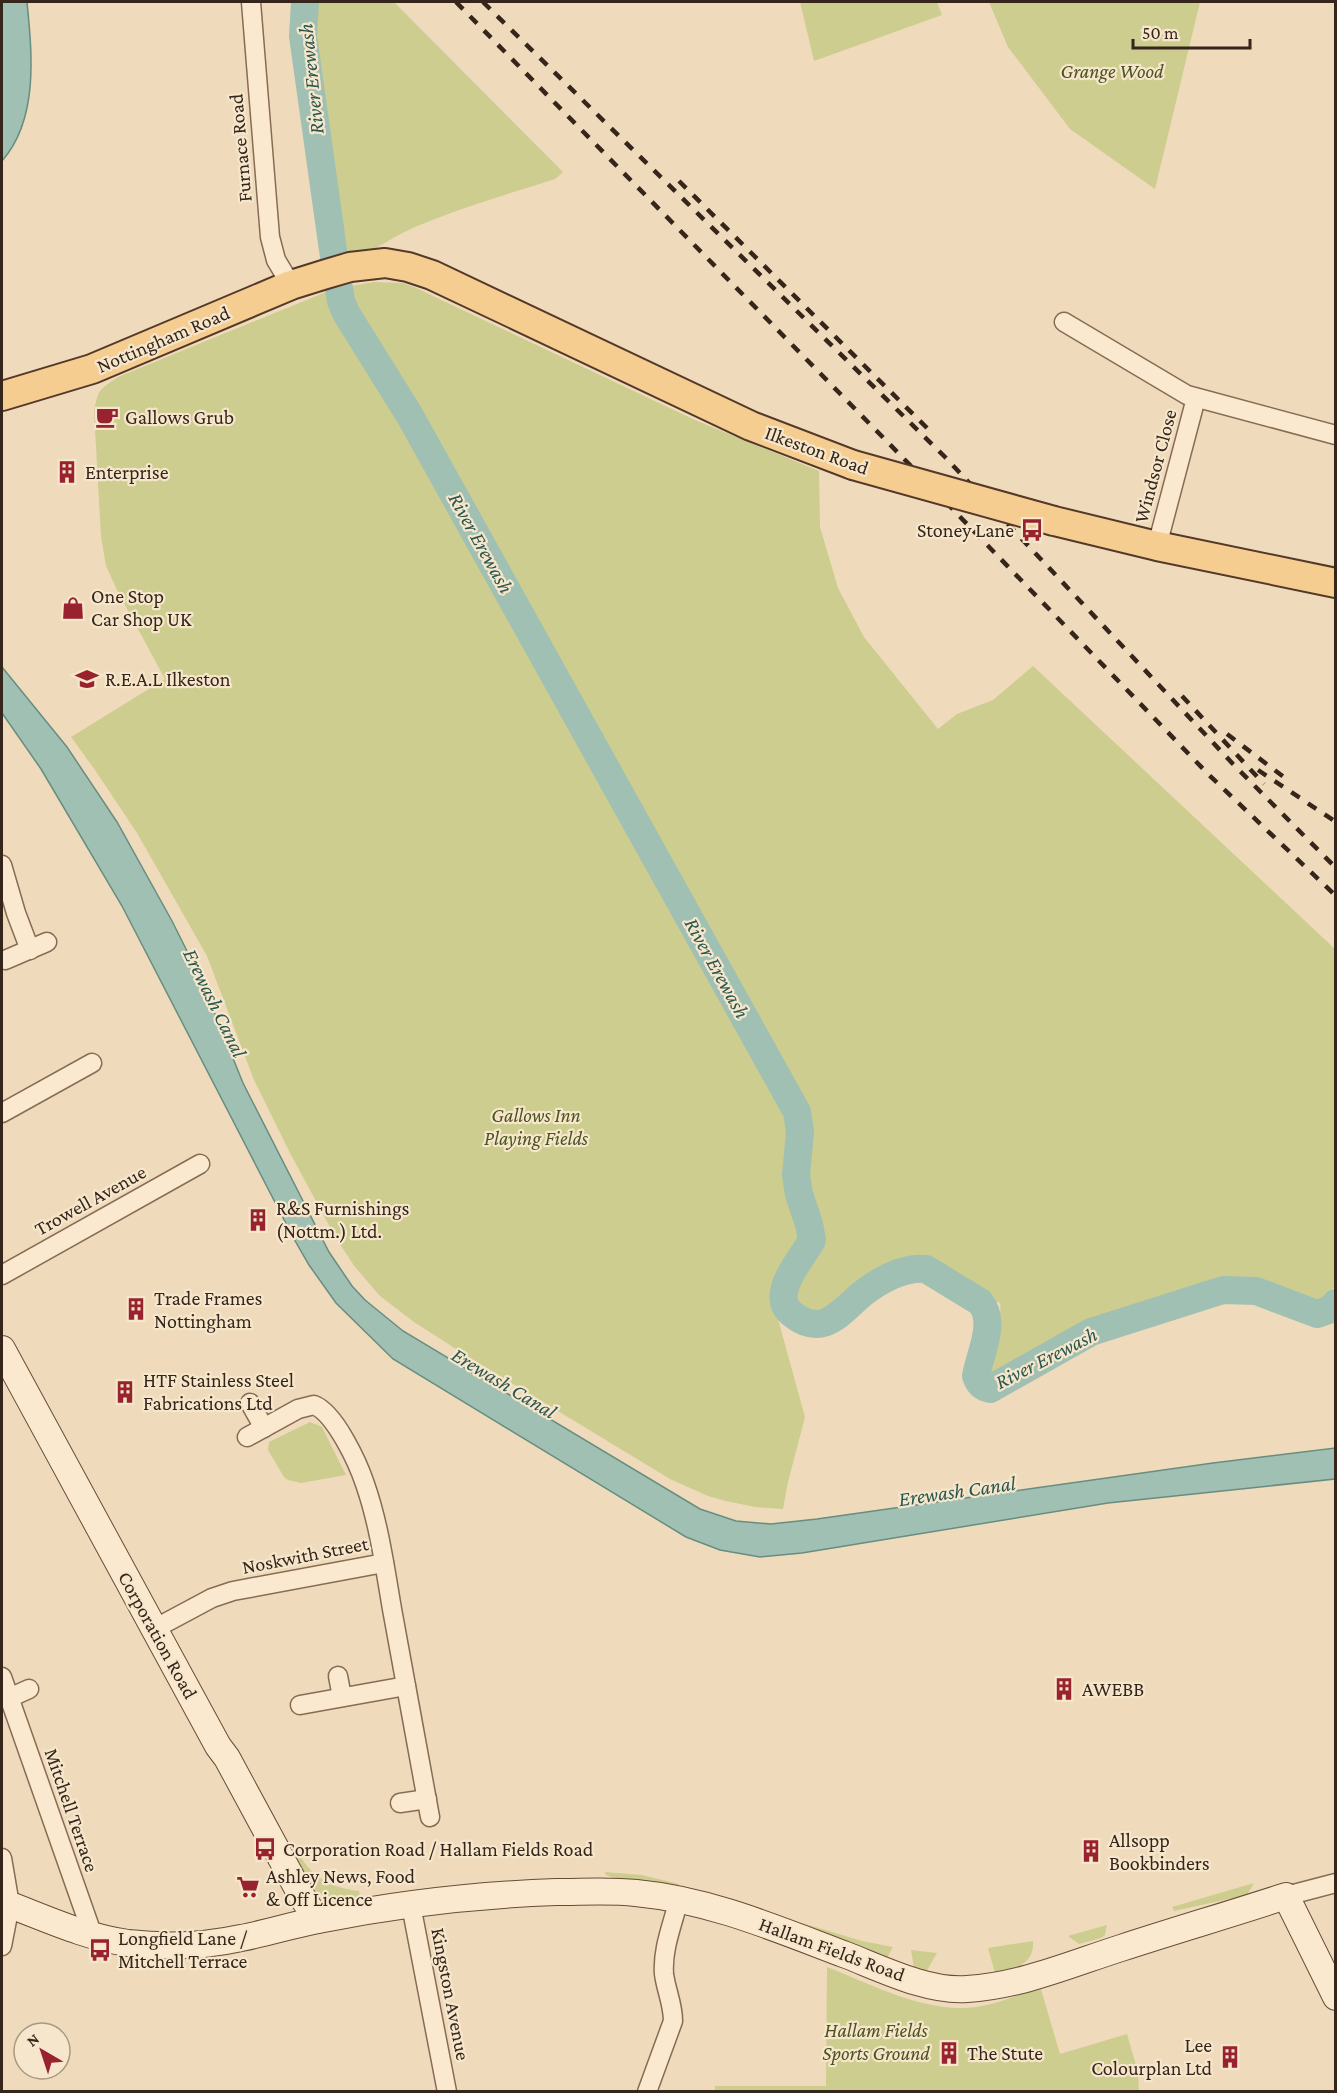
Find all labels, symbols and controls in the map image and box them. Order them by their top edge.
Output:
scale bar [1133,12,1250,50]
water label: River Erewash [293,22,329,136]
text: 50 m [1142,23,1179,43]
park label: Grange Wood [1061,60,1164,83]
street label: Furnace Road [224,93,256,203]
street label: Nottingham Road [93,301,234,378]
cafe icon: Gallows Grub [94,404,120,430]
place label: Gallows Grub [125,406,234,428]
street label: Windsor Close [1129,407,1181,525]
street label: Ilkeston Road [762,421,872,479]
building icon: Enterprise [54,459,80,485]
place label: Enterprise [85,461,169,484]
water label: River Erewash [444,489,518,597]
bus stop icon: Stoney Lane [1019,517,1045,543]
place label: Stoney Lane [917,519,1014,542]
place label: One Stop Car Shop UK [91,585,192,631]
shop icon: One Stop Car Shop UK [60,595,86,621]
school or university icon: R.E.A.L Ilkeston [74,666,100,692]
place label: R.E.A.L Ilkeston [105,668,231,690]
water label: River Erewash [680,914,754,1022]
water label: Erewash Canal [178,945,252,1062]
park label: Gallows Inn Playing Fields [484,1104,589,1150]
street label: Trowell Avenue [30,1160,150,1240]
place label: R&S Furnishings (Nottm.) Ltd. [276,1197,409,1243]
building icon: R&S Furnishings (Nottm.) Ltd. [245,1207,271,1233]
place label: Trade Frames Nottingham [154,1287,263,1333]
building icon: Trade Frames Nottingham [123,1296,149,1322]
water label: River Erewash [991,1322,1101,1394]
water label: Erewash Canal [447,1342,561,1424]
place label: HTF Stainless Steel Fabrications Ltd [143,1369,294,1414]
building icon: HTF Stainless Steel Fabrications Ltd [112,1379,138,1405]
water label: Erewash Canal [897,1471,1018,1511]
street label: Noskwith Street [240,1532,370,1578]
street label: Corporation Road [113,1568,202,1703]
building icon: AWEBB [1051,1676,1077,1702]
place label: AWEBB [1082,1678,1144,1700]
street label: Mitchell Terrace [41,1745,104,1875]
place label: Allsopp Bookbinders [1109,1829,1210,1874]
bus stop icon: Corporation Road / Hallam Fields Road [252,1836,278,1862]
place label: Corporation Road / Hallam Fields Road [283,1838,594,1861]
building icon: Allsopp Bookbinders [1078,1838,1104,1864]
place label: Ashley News, Food & Off Licence [266,1865,416,1910]
supermarket icon: Ashley News, Food & Off Licence [235,1874,261,1900]
street label: Hallam Fields Road [756,1912,908,1986]
street label: Kingston Avenue [426,1926,475,2063]
place label: Longfield Lane / Mitchell Terrace [118,1927,248,1972]
bus stop icon: Longfield Lane / Mitchell Terrace [87,1937,113,1963]
park label: Hallam Fields Sports Ground [822,2019,930,2065]
north arrow [12,2021,72,2081]
text: N [23,2030,43,2050]
place label: Lee Colourplan Ltd [1091,2034,1212,2080]
building icon: The Stute [936,2040,962,2066]
place label: The Stute [967,2042,1043,2064]
building icon: Lee Colourplan Ltd [1217,2044,1243,2070]

